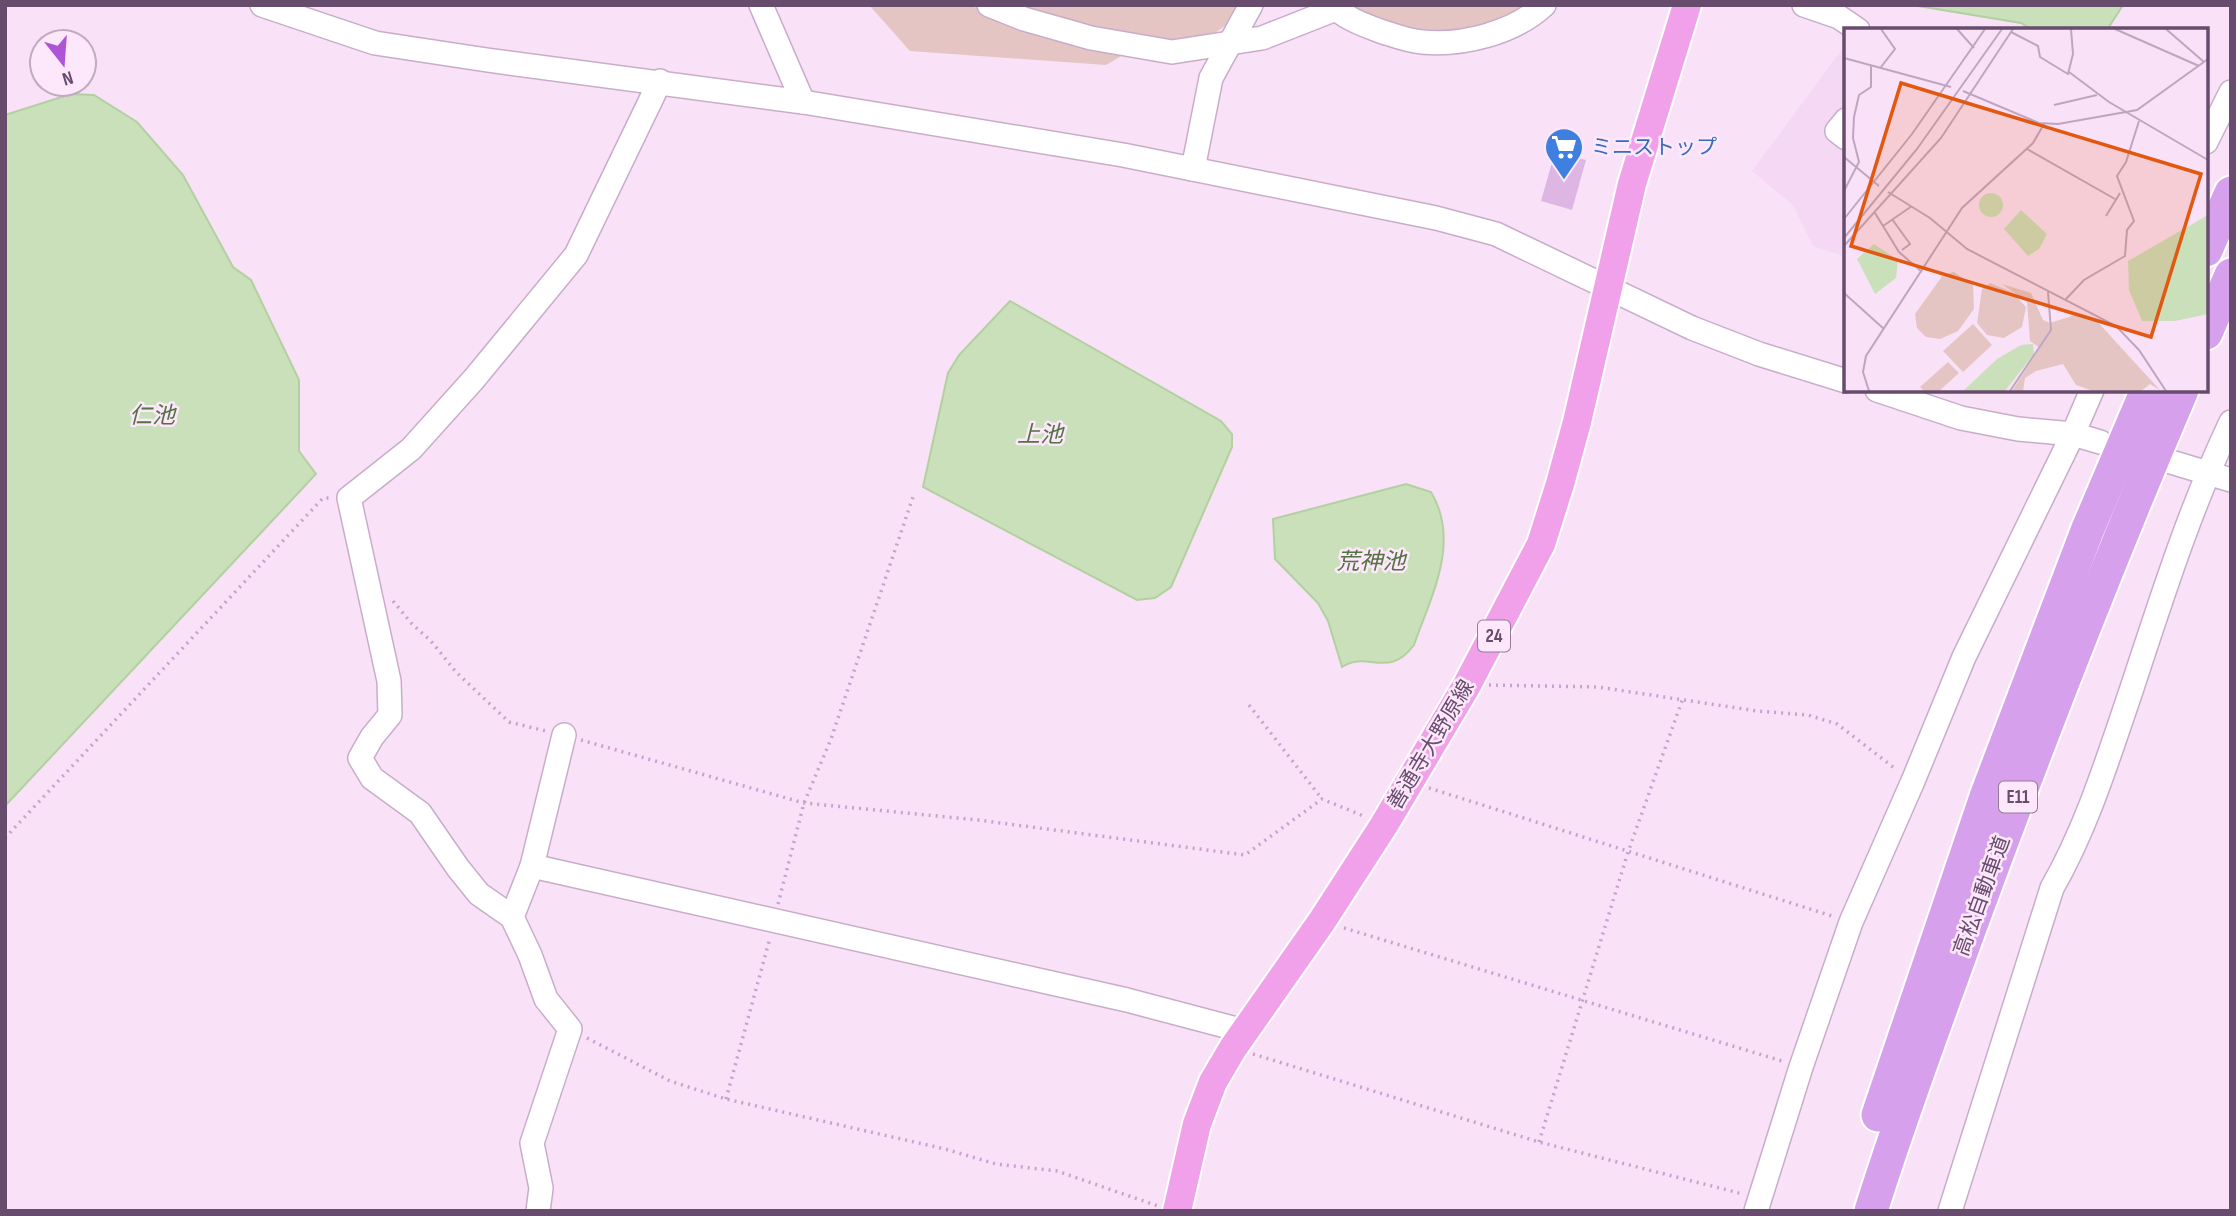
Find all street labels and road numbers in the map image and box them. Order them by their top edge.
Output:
road number: 24 [1478,621,1510,652]
street label: 善通寺大野原線 [1382,676,1480,814]
road number: E11 [1999,782,2037,812]
street label: 高松自動車道 [1949,833,2015,959]

